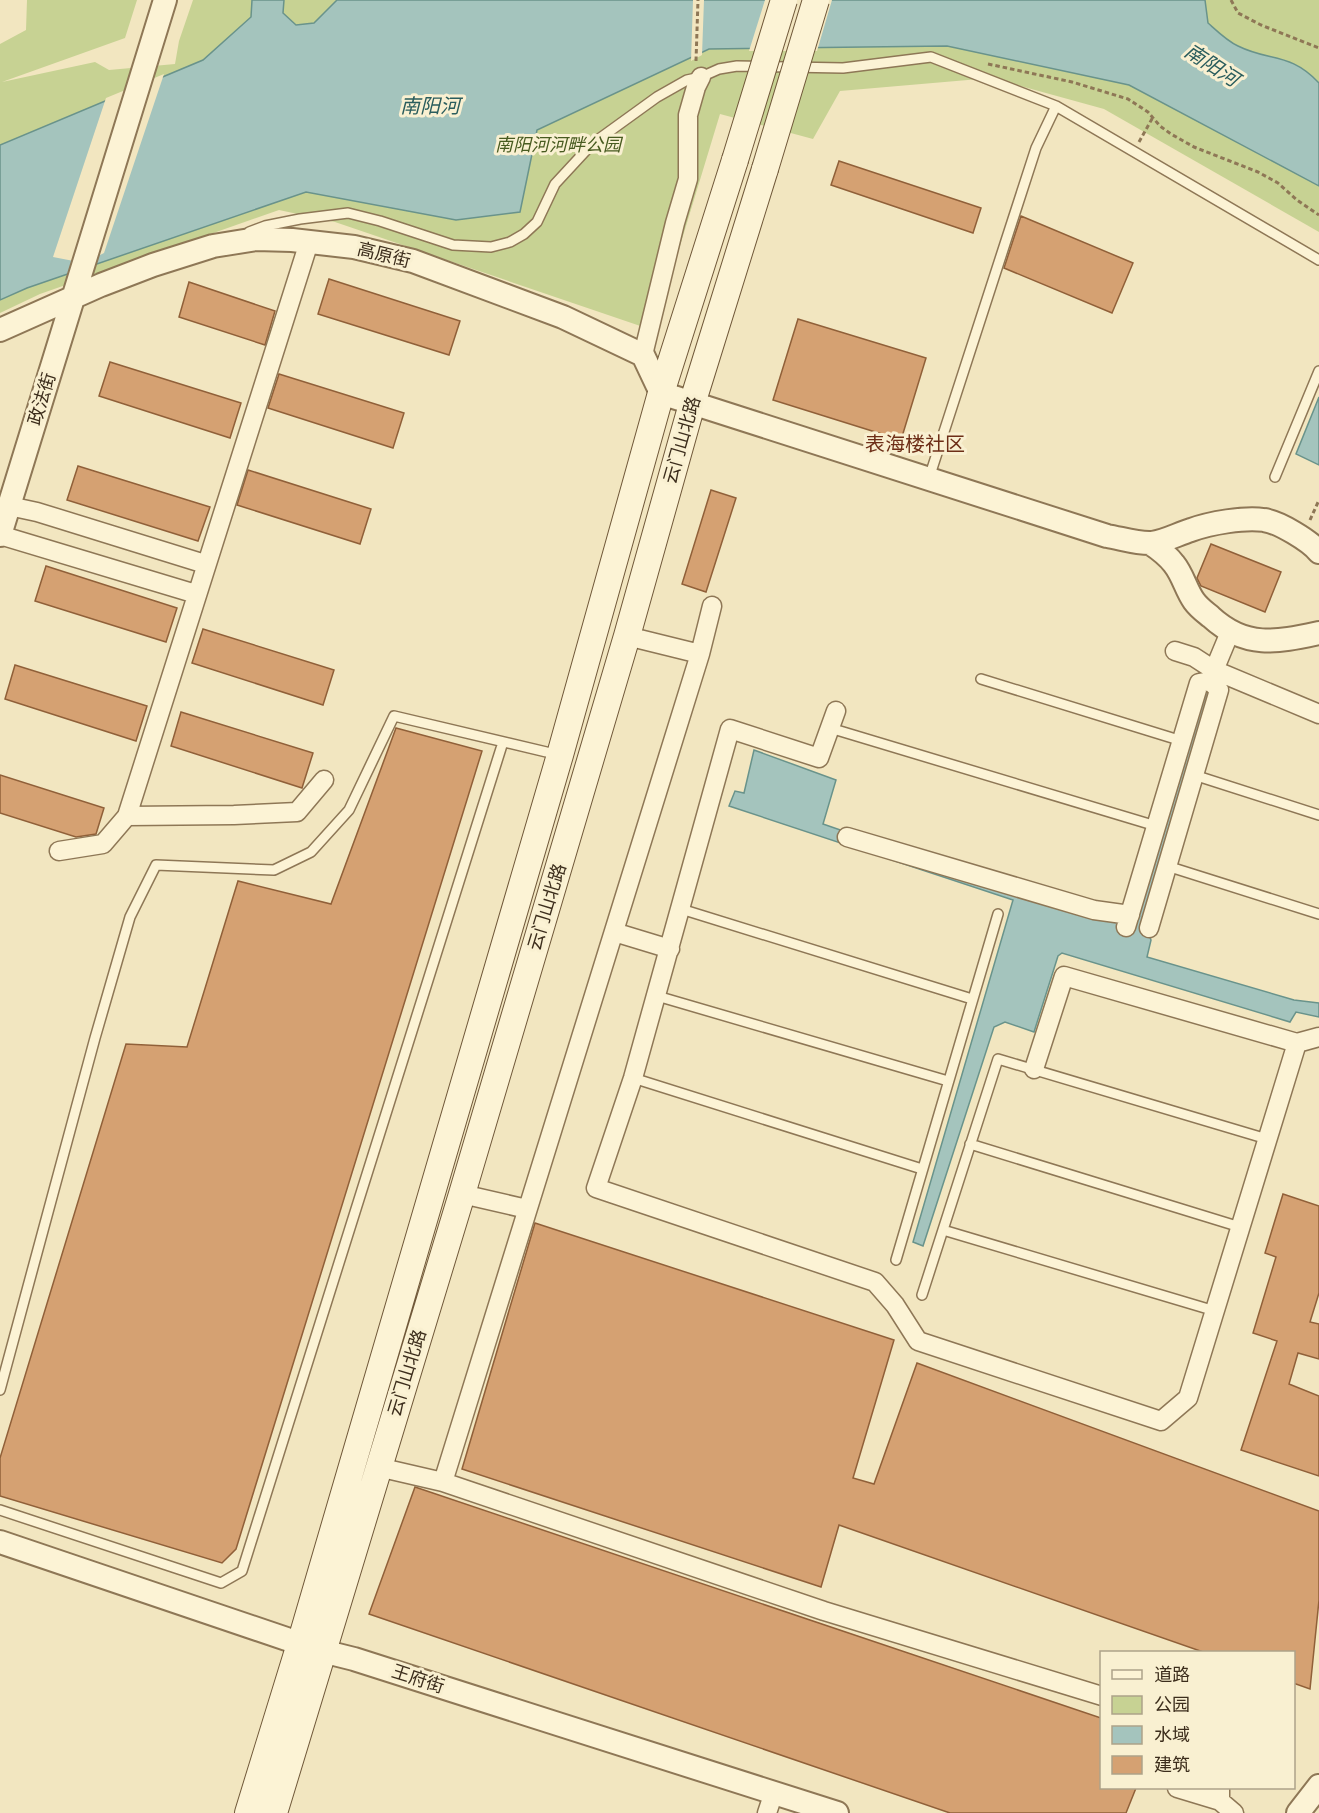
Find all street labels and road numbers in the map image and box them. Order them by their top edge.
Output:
street label: 高原街 [355,239,413,271]
street label: 政法街 [25,370,59,428]
street label: 云门山北路 [660,394,704,486]
street label: 云门山北路 [524,861,570,953]
street label: 云门山北路 [384,1327,430,1419]
street label: 王府街 [389,1661,447,1697]

